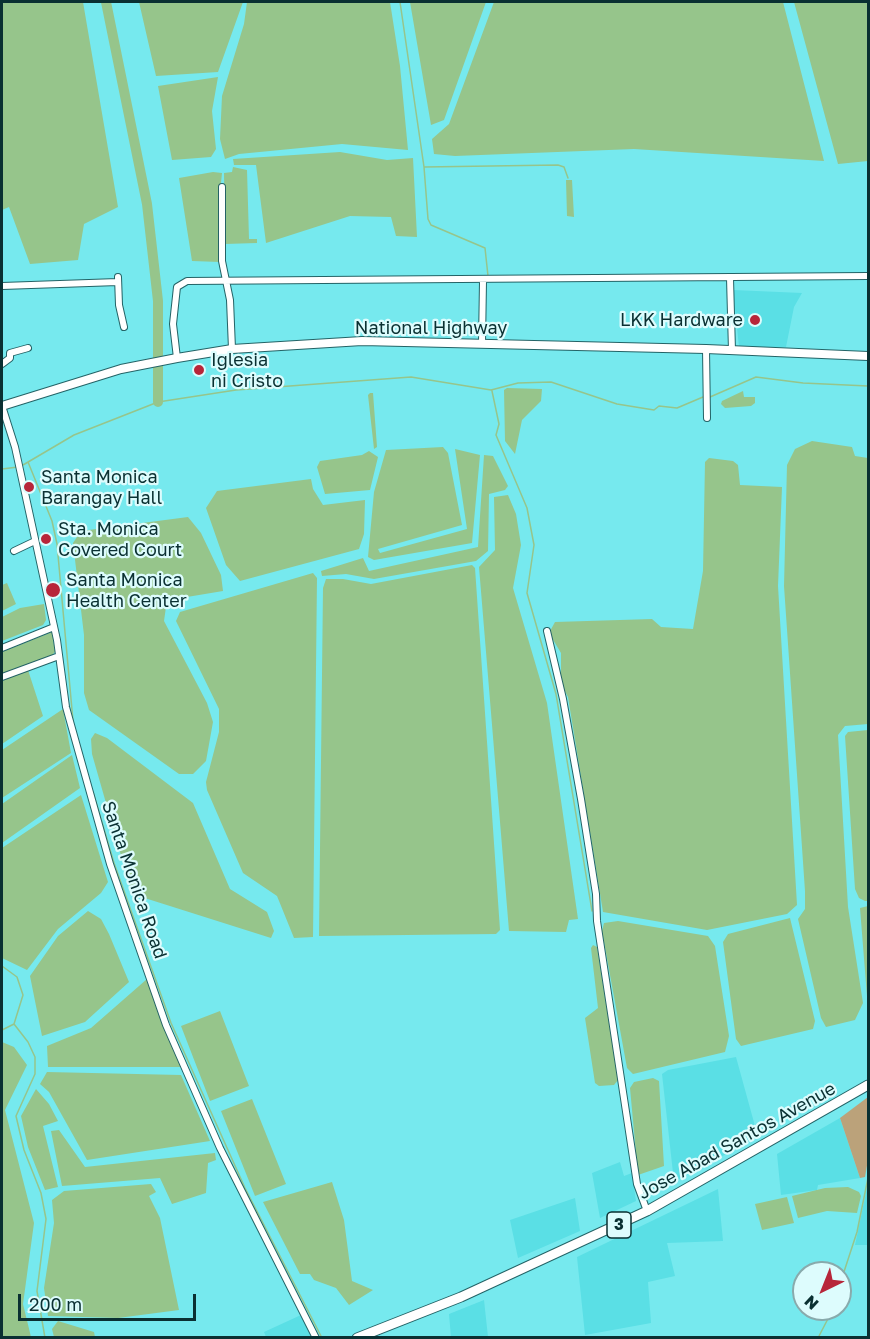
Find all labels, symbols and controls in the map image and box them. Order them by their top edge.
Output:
place label: LKK Hardware [620,309,743,331]
marker: LKK Hardware [748,313,762,327]
street label: National Highway [355,317,507,339]
place label: Iglesia ni Cristo [211,349,283,392]
marker: Iglesia ni Cristo [192,363,206,377]
place label: Santa Monica Barangay Hall [41,466,162,508]
marker: Santa Monica Barangay Hall [22,480,36,494]
place label: Sta. Monica Covered Court [58,518,182,560]
marker: Sta. Monica Covered Court [39,532,53,546]
place label: Santa Monica Health Center [66,569,187,612]
marker: Santa Monica Health Center [44,581,62,599]
street label: Santa Monica Road [97,798,171,962]
street label: Jose Abad Santos Avenue [635,1078,839,1204]
road number: 3 [607,1212,631,1238]
north arrow [792,1261,852,1321]
scale bar [21,1282,200,1320]
text: N [800,1291,822,1314]
text: 200 m [29,1293,82,1315]

